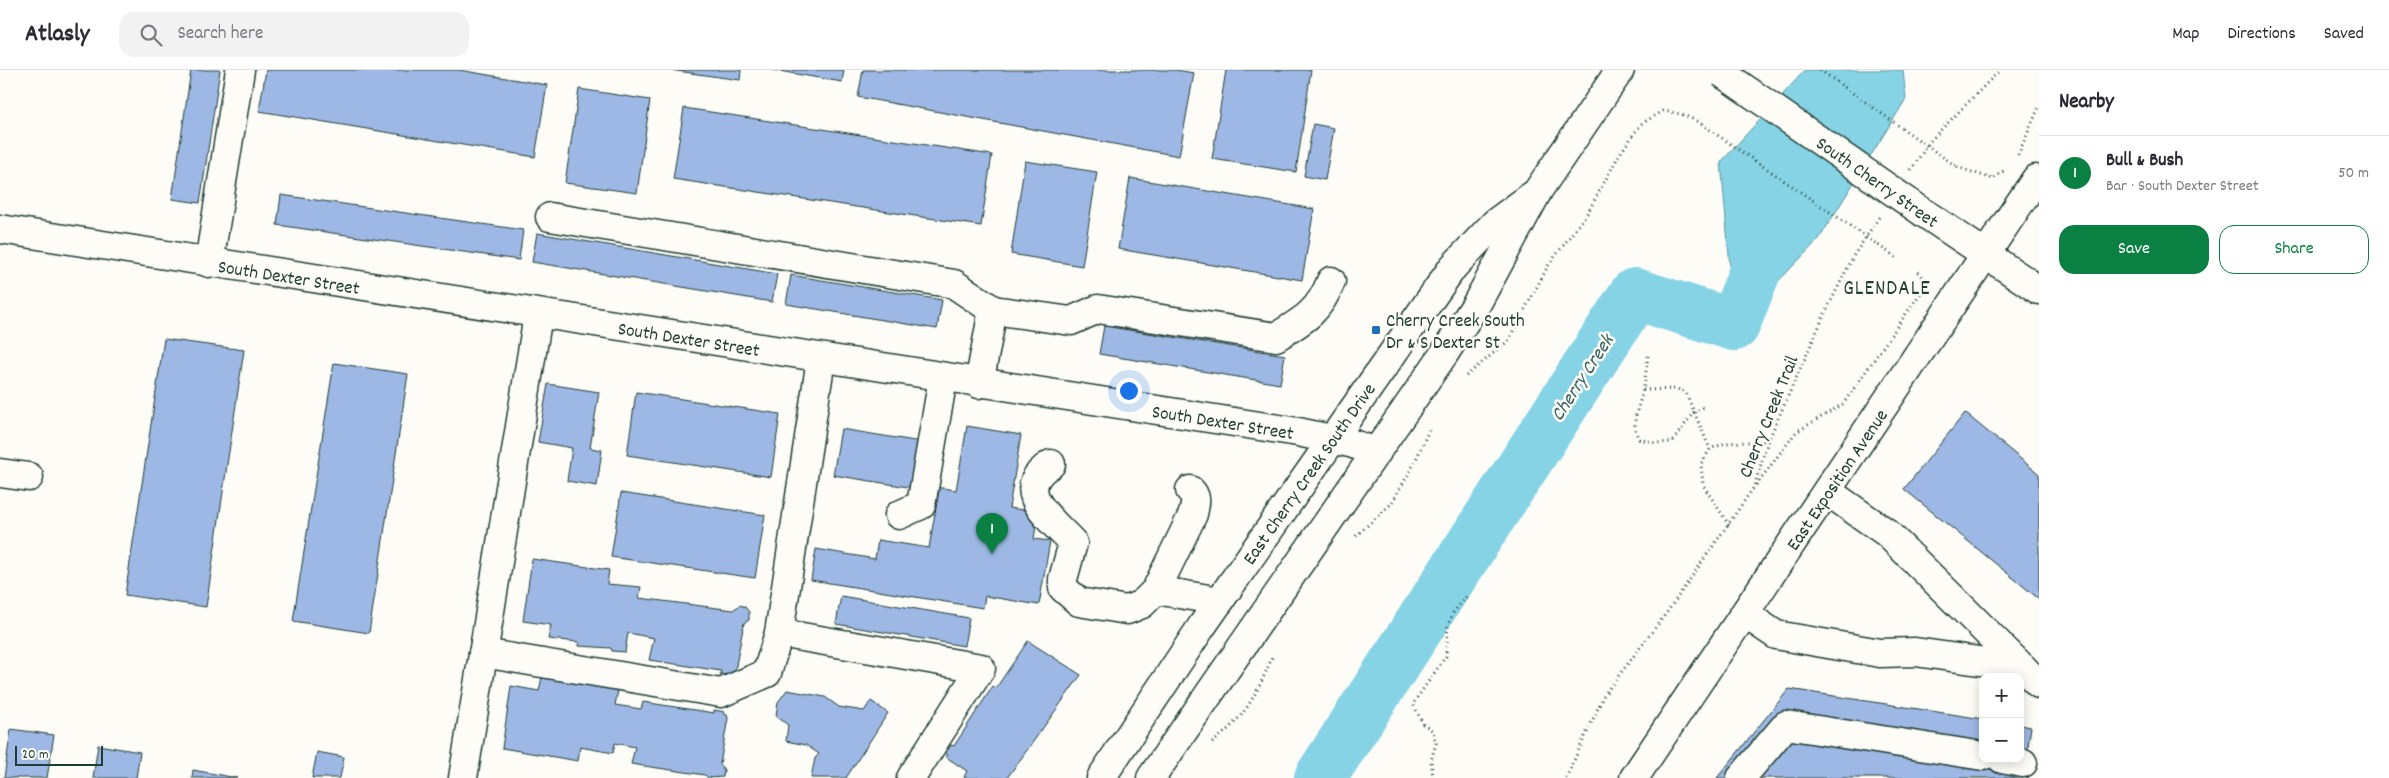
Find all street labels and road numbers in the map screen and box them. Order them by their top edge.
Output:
street label: South Cherry Street [1809,132,1943,236]
street label: South Dexter Street [216,255,361,304]
street label: South Dexter Street [616,317,761,366]
street label: Cherry Creek Trail [1733,352,1807,482]
street label: East Cherry Creek South Drive [1238,379,1384,571]
street label: South Dexter Street [1150,400,1295,449]
street label: East Exposition Avenue [1781,405,1896,557]

